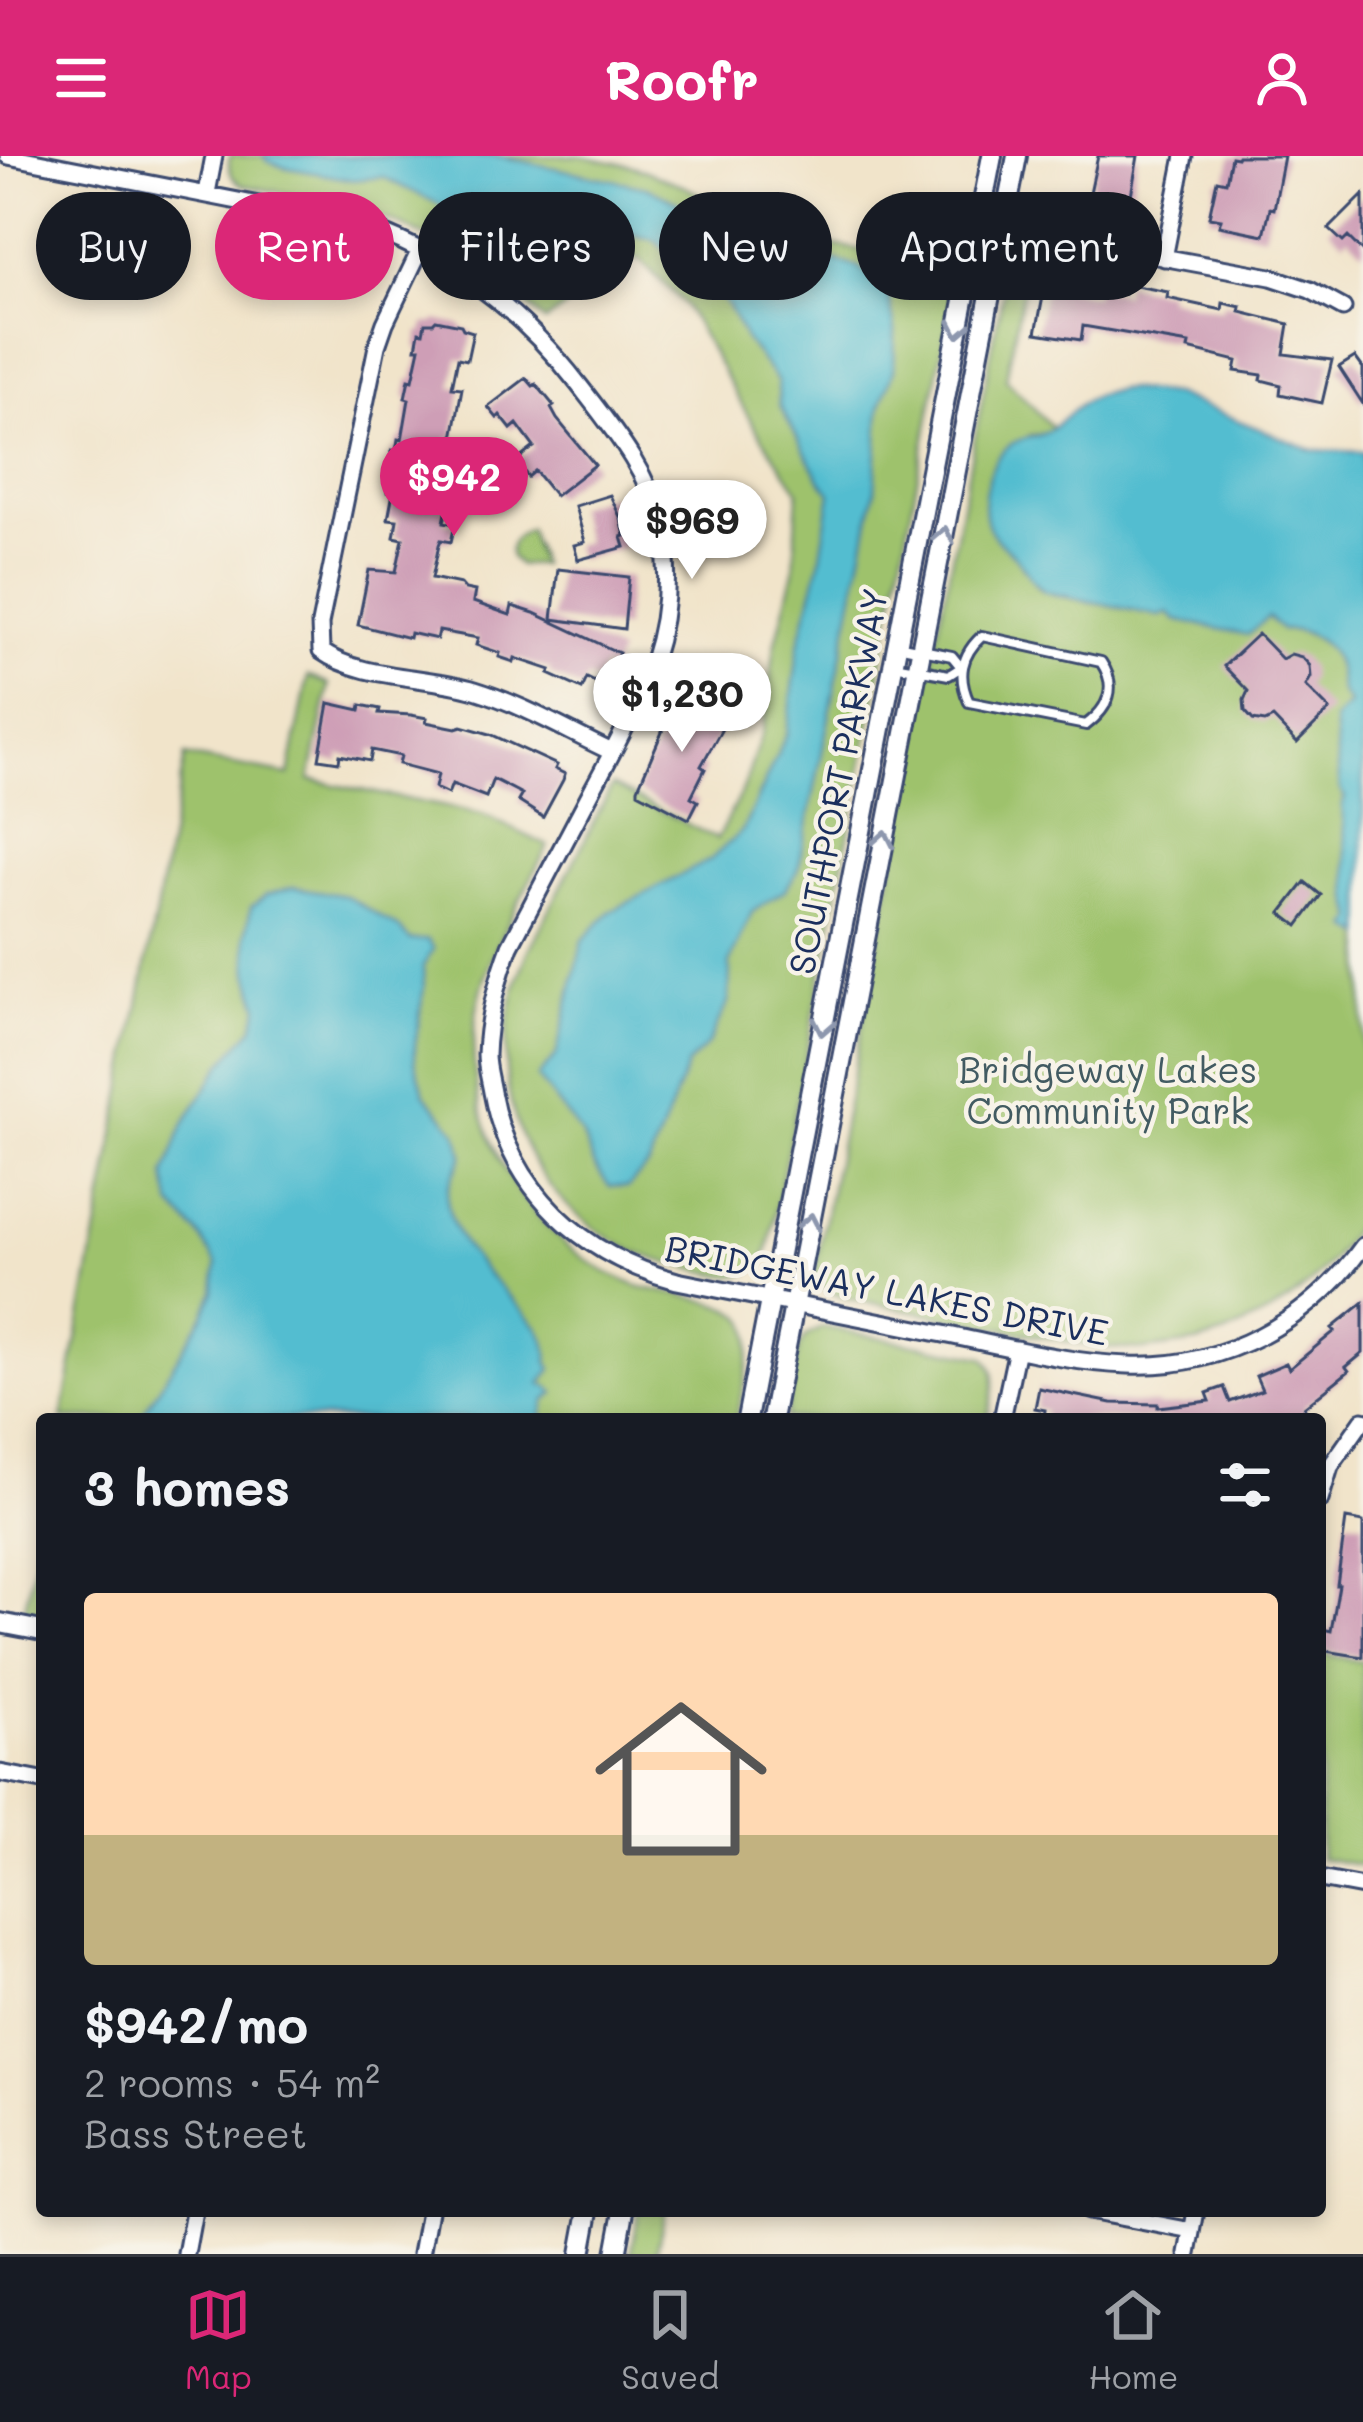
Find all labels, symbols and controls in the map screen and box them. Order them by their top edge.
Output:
text: Roofr [604,43,759,114]
icon: menu [48,45,114,111]
icon: person [1249,45,1315,111]
chip: Buy [36,192,191,300]
chip: Rent [215,192,394,300]
chip: Filters [418,192,635,300]
chip: New [659,192,832,300]
chip: Apartment [856,192,1162,300]
one-way arrow [947,319,973,339]
pin: $942 [383,437,525,539]
text: $942 [407,450,501,501]
pin: $969 [621,480,763,582]
text: $969 [645,493,739,544]
one-way arrow [930,525,956,545]
street label: SOUTHPORT PARKWAY [776,584,898,978]
pin: $1,230 [584,653,780,755]
text: $1,230 [620,666,744,717]
one-way arrow [870,829,896,849]
one-way arrow [811,1017,837,1037]
park label: Bridgeway Lakes Community Park [959,1045,1257,1134]
one-way arrow [796,1212,822,1232]
street label: BRIDGEWAY LAKES DRIVE [661,1223,1113,1355]
text: 3 homes [84,1452,290,1519]
icon: filters [1212,1452,1278,1518]
icon: home [573,1671,789,1887]
text: $942/mo [84,1989,308,2056]
text: 2 rooms · 54 m² [84,2056,380,2107]
text: Bass Street [84,2107,307,2158]
tab: Map [185,2282,252,2397]
tab: Saved [621,2282,719,2397]
tab: Home [1089,2282,1178,2397]

